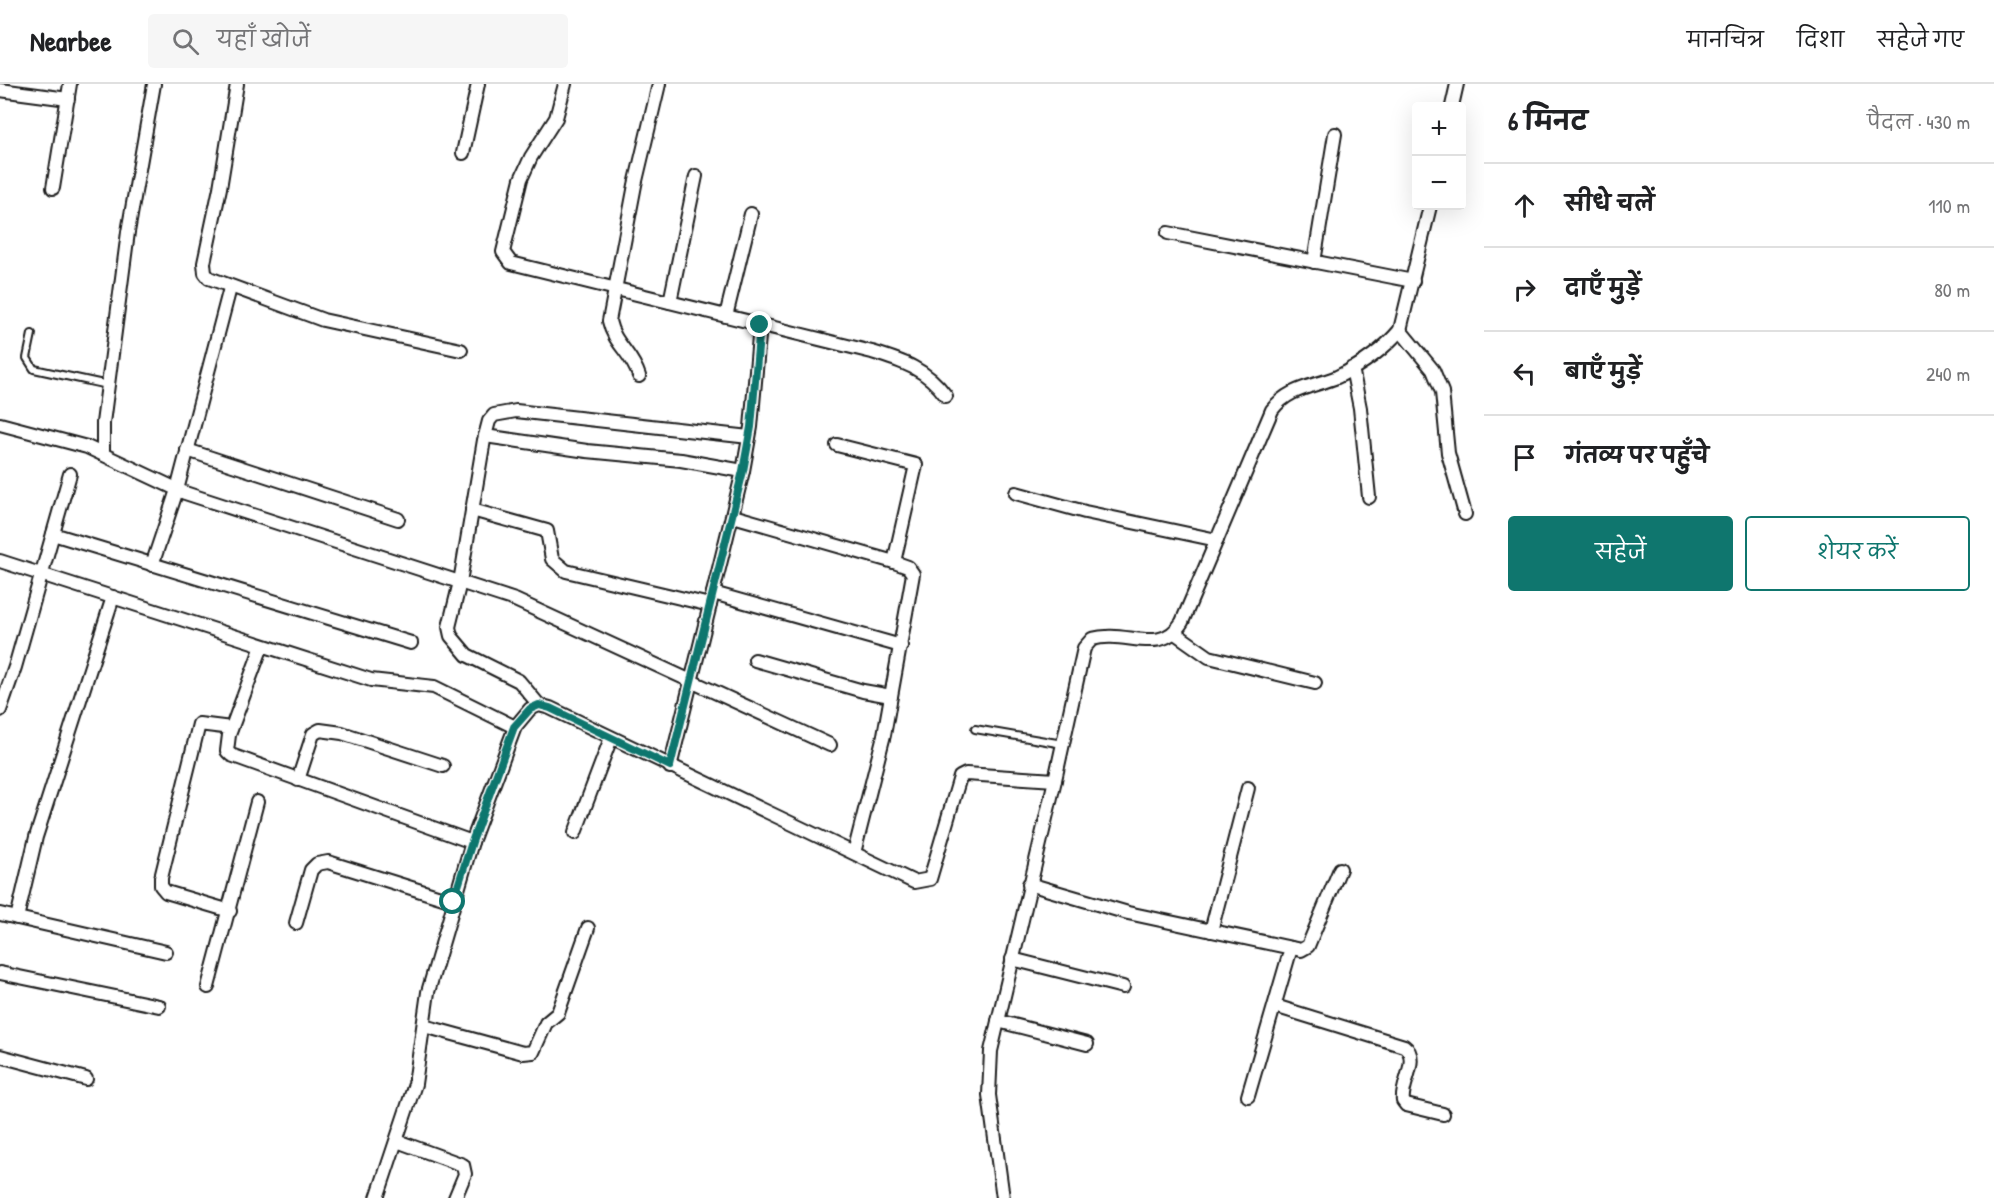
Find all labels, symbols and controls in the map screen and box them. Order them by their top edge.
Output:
search box [148,14,568,68]
text: Nearbee [30,22,112,60]
text: यहाँ खोजें [217,24,311,54]
icon: search [169,25,202,58]
text: मानचित्र [1687,25,1764,54]
text: दिशा [1797,25,1844,54]
text: सहेजे गए [1877,25,1964,54]
map controls [1412,102,1466,210]
button: + [1412,102,1466,156]
text: 6 मिनट [1508,103,1587,138]
text: पैदल · 430 m [1867,108,1970,135]
button: − [1412,156,1466,210]
text: सीधे चलें [1565,188,1655,218]
icon: ahead [1508,189,1541,222]
text: 110 m [1928,192,1970,219]
text: दाएँ मुड़ें [1565,272,1641,302]
icon: right [1508,273,1541,306]
text: 80 m [1934,276,1970,303]
route end [746,311,772,337]
text: बाएँ मुड़ें [1565,356,1642,386]
icon: left [1508,357,1541,390]
text: 240 m [1926,360,1970,387]
text: गंतव्य पर पहुँचे [1565,440,1709,470]
icon: arrive [1508,441,1541,474]
button: सहेजें [1508,516,1733,591]
button: शेयर करें [1745,516,1970,591]
route start [439,888,465,914]

